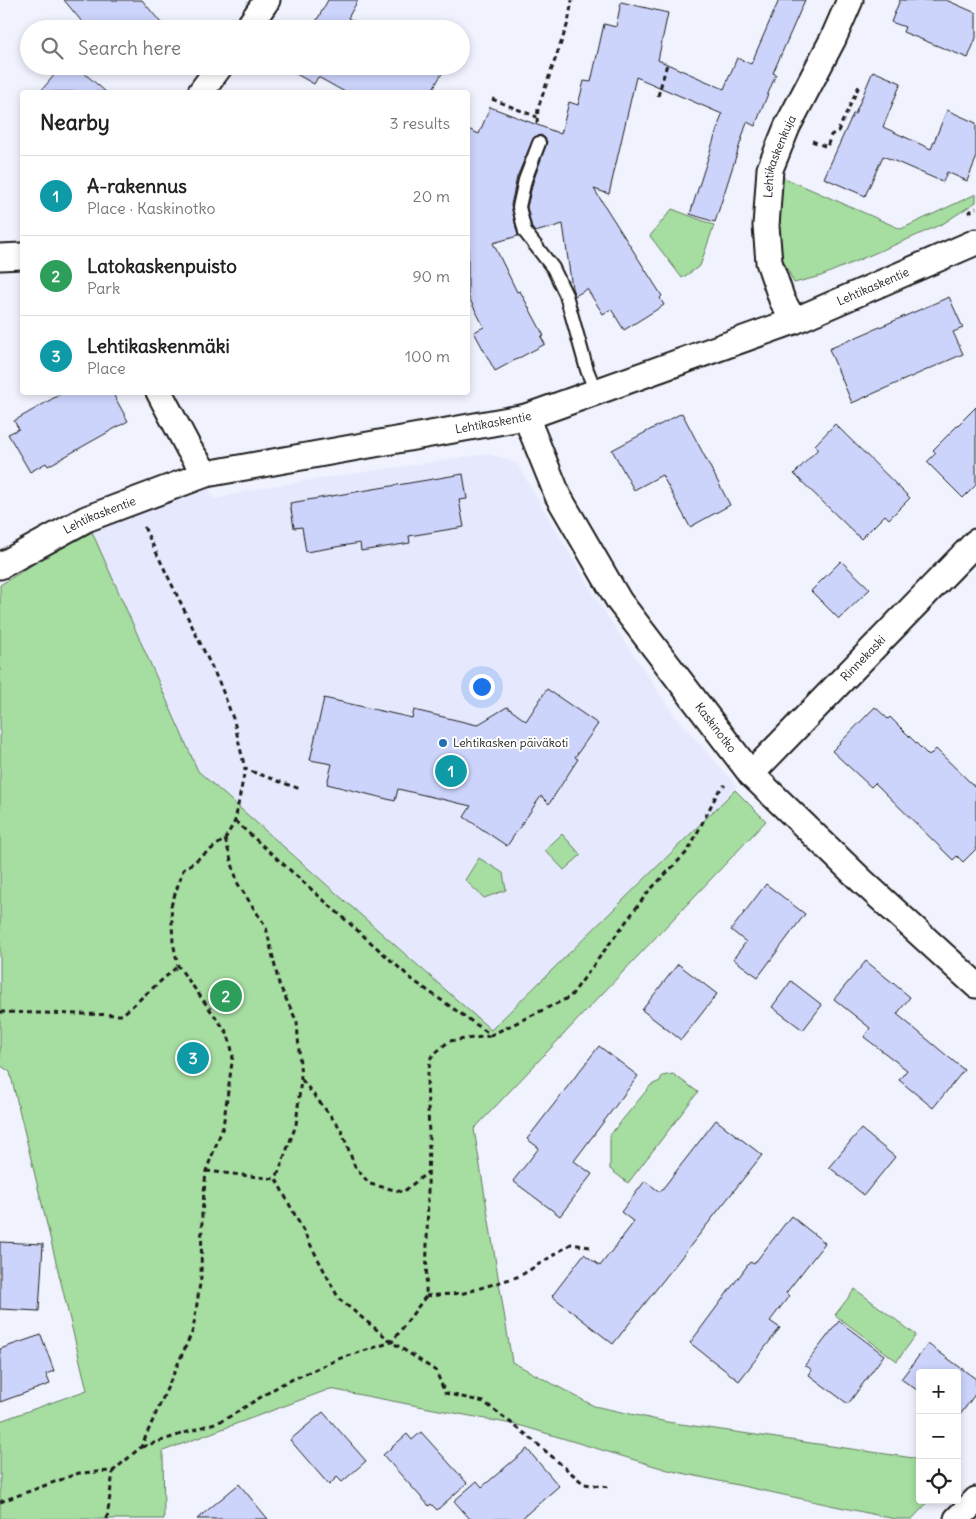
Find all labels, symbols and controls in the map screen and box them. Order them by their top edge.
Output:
search box [20,20,470,75]
icon: search [38,34,66,62]
text: Search here [78,36,181,60]
text: Nearby [40,109,110,136]
street label: Lehtikaskenkuja [760,112,799,198]
text: 3 results [390,113,450,133]
text: A-rakennus [87,174,187,198]
text: 1 [53,186,59,206]
text: 20 m [413,186,450,206]
text: Place · Kaskinotko [87,198,215,218]
text: Latokaskenpuisto [87,254,237,278]
street label: Lehtikaskentie [834,264,911,308]
text: 2 [52,266,60,286]
text: 90 m [412,266,450,286]
text: Park [87,278,120,298]
text: Lehtikaskenmäki [87,334,230,358]
text: 3 [51,346,61,366]
text: 100 m [405,346,450,366]
text: Place [87,358,126,378]
street label: Lehtikaskentie [454,408,533,436]
street label: Lehtikaskentie [61,493,138,537]
street label: Rinnekaski [837,632,888,684]
your location [469,674,495,700]
street label: Kaskinotko [692,699,740,756]
place label: Lehtikasken päiväkoti [453,735,568,750]
marker: Lehtikasken päiväkoti [437,737,449,749]
pin: 1 [435,752,467,790]
pin: 2 [210,977,242,1015]
pin: 3 [177,1039,209,1077]
map controls [916,1369,961,1504]
button: + [916,1369,961,1414]
button: − [916,1414,961,1459]
button: locate [916,1459,961,1504]

